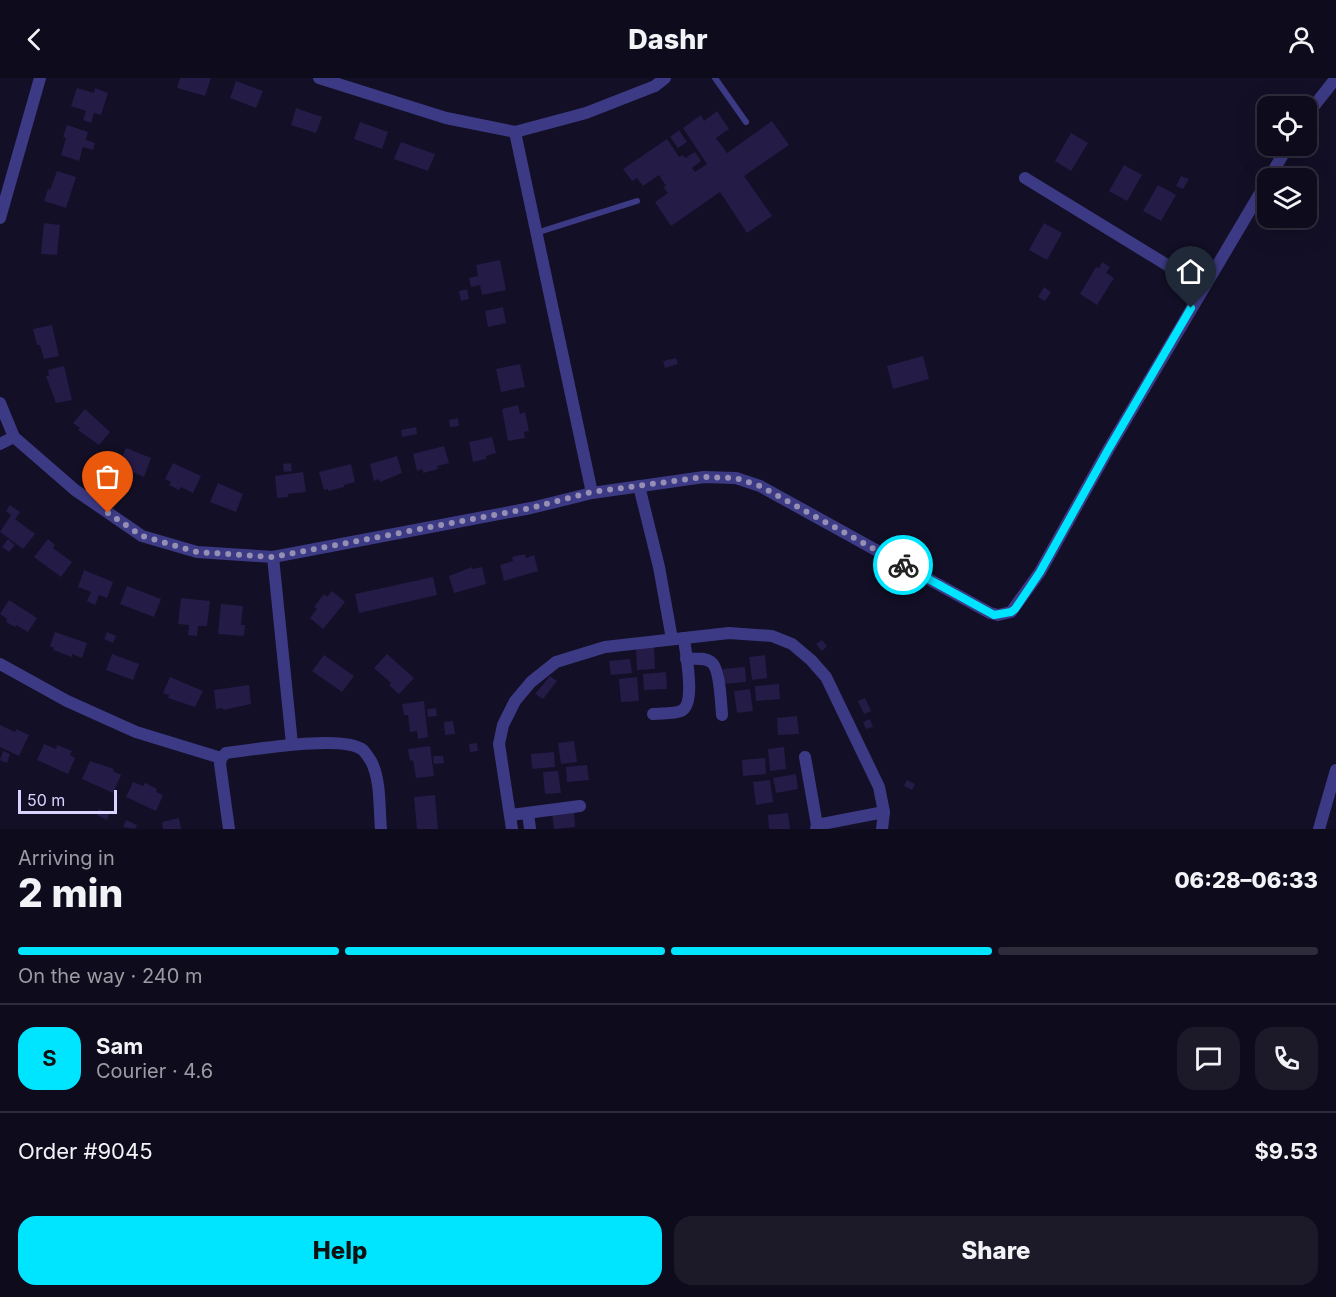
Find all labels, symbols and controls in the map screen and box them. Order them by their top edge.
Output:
icon: back [18,23,51,56]
text: Dashr [628,23,708,56]
icon: person [1285,23,1318,56]
map controls [1257,96,1317,228]
button: locate [1257,96,1317,156]
button: layers [1257,168,1317,228]
pin [1165,246,1216,308]
icon: home [1174,255,1207,288]
pin [82,451,133,513]
icon: bag [91,460,124,493]
courier [873,535,933,595]
icon: bike [887,549,920,582]
scale bar [18,787,117,814]
text: 50 m [27,790,65,810]
text: Arriving in [18,846,115,870]
text: 06:28–06:33 [1174,867,1318,893]
text: 2 min [18,869,123,916]
text: On the way · 240 m [18,964,203,988]
button: chat [1177,1027,1240,1090]
button: phone [1255,1027,1318,1090]
text: Sam [96,1033,143,1059]
text: S [42,1045,57,1071]
text: Courier · 4.6 [96,1059,213,1083]
text: Order #9045 [18,1138,153,1164]
text: $9.53 [1254,1138,1318,1164]
button: Help [18,1216,662,1285]
button: Share [674,1216,1318,1285]

